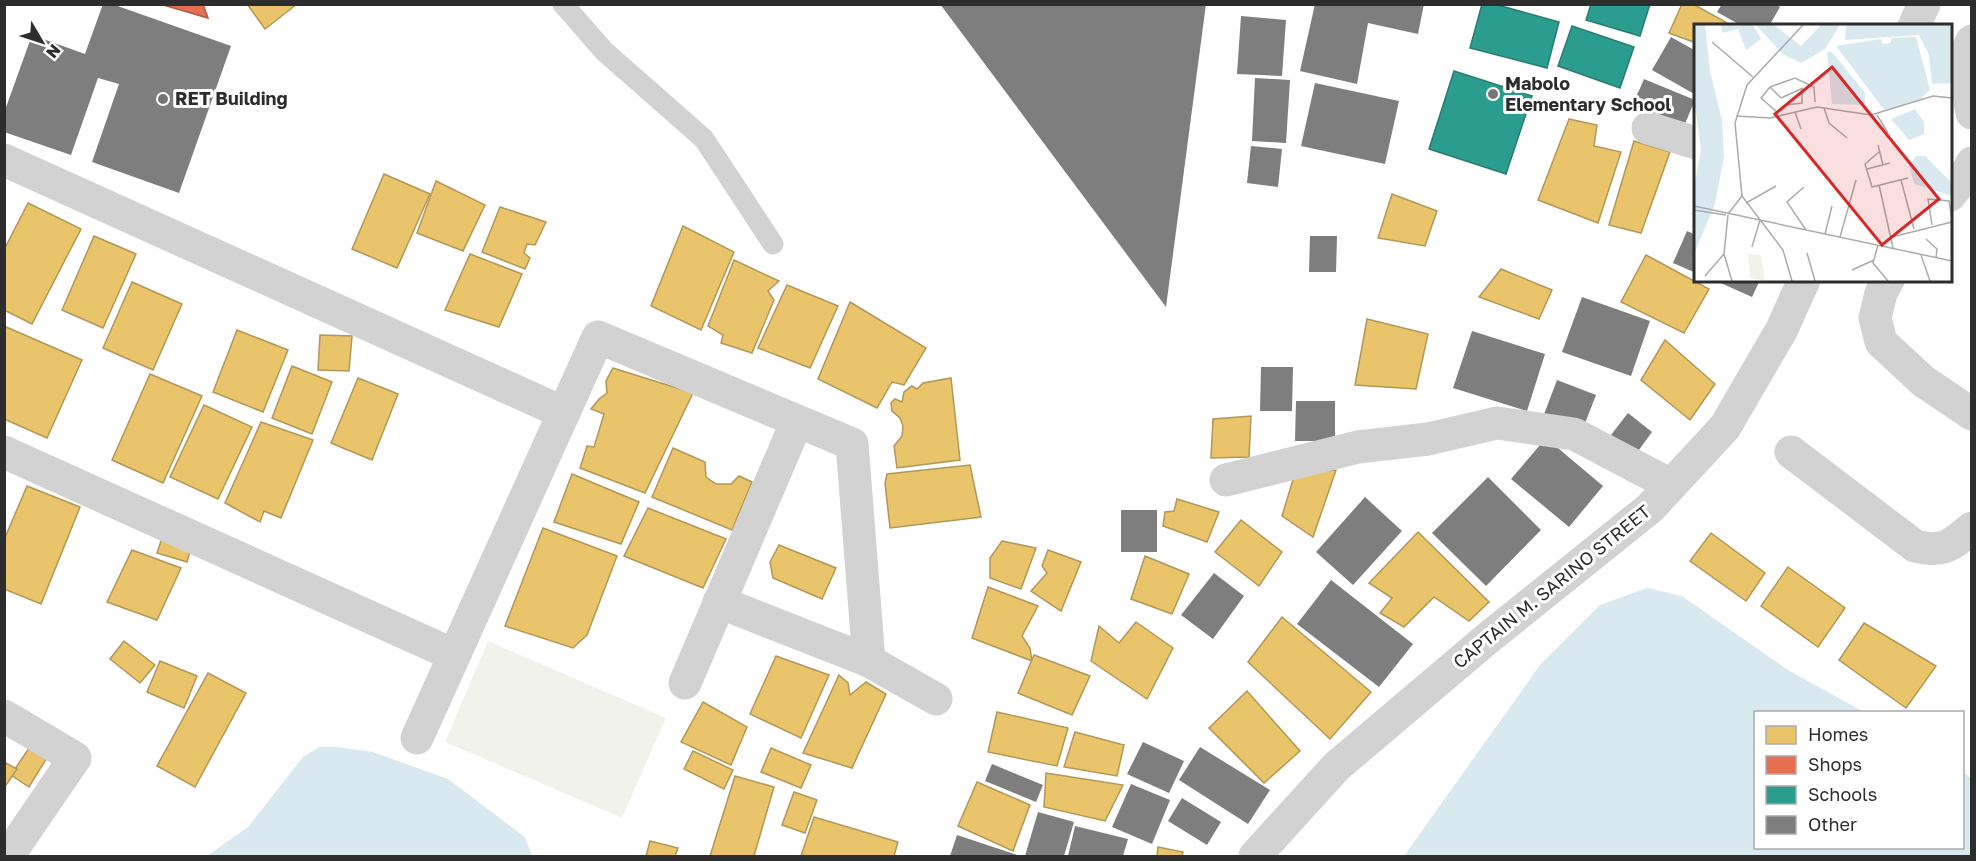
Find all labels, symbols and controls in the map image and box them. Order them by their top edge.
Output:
north arrow [12,12,72,72]
inset map [1694,24,1952,282]
text: N [42,40,65,62]
place label: Mabolo Elementary School [1505,72,1671,115]
place label: RET Building [175,87,288,109]
marker: Mabolo Elementary School [1486,87,1500,101]
marker: RET Building [156,92,170,106]
street label: CAPTAIN M. SARINO STREET [1448,500,1654,673]
legend [1754,711,1964,849]
text: Homes [1808,723,1868,745]
text: Shops [1808,753,1862,775]
text: Schools [1808,783,1877,805]
text: Other [1808,813,1857,835]

